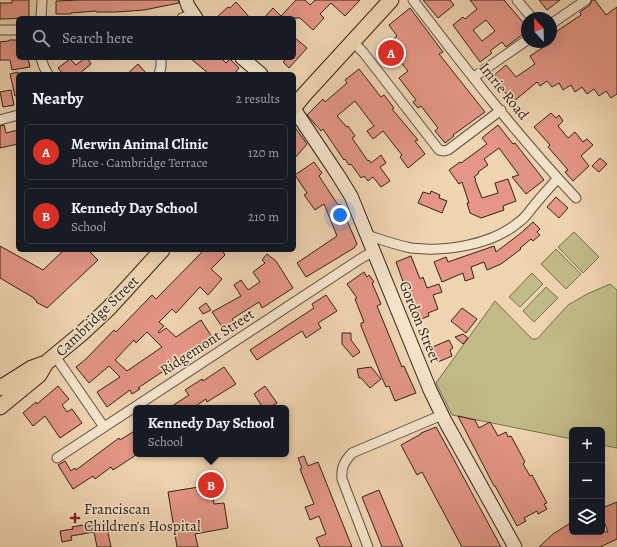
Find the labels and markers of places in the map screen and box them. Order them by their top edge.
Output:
pin: A [378,38,404,68]
pin: B [198,470,224,500]
place label: Franciscan Children's Hospital [84,499,201,536]
marker: Franciscan Children's Hospital [69,512,81,524]

